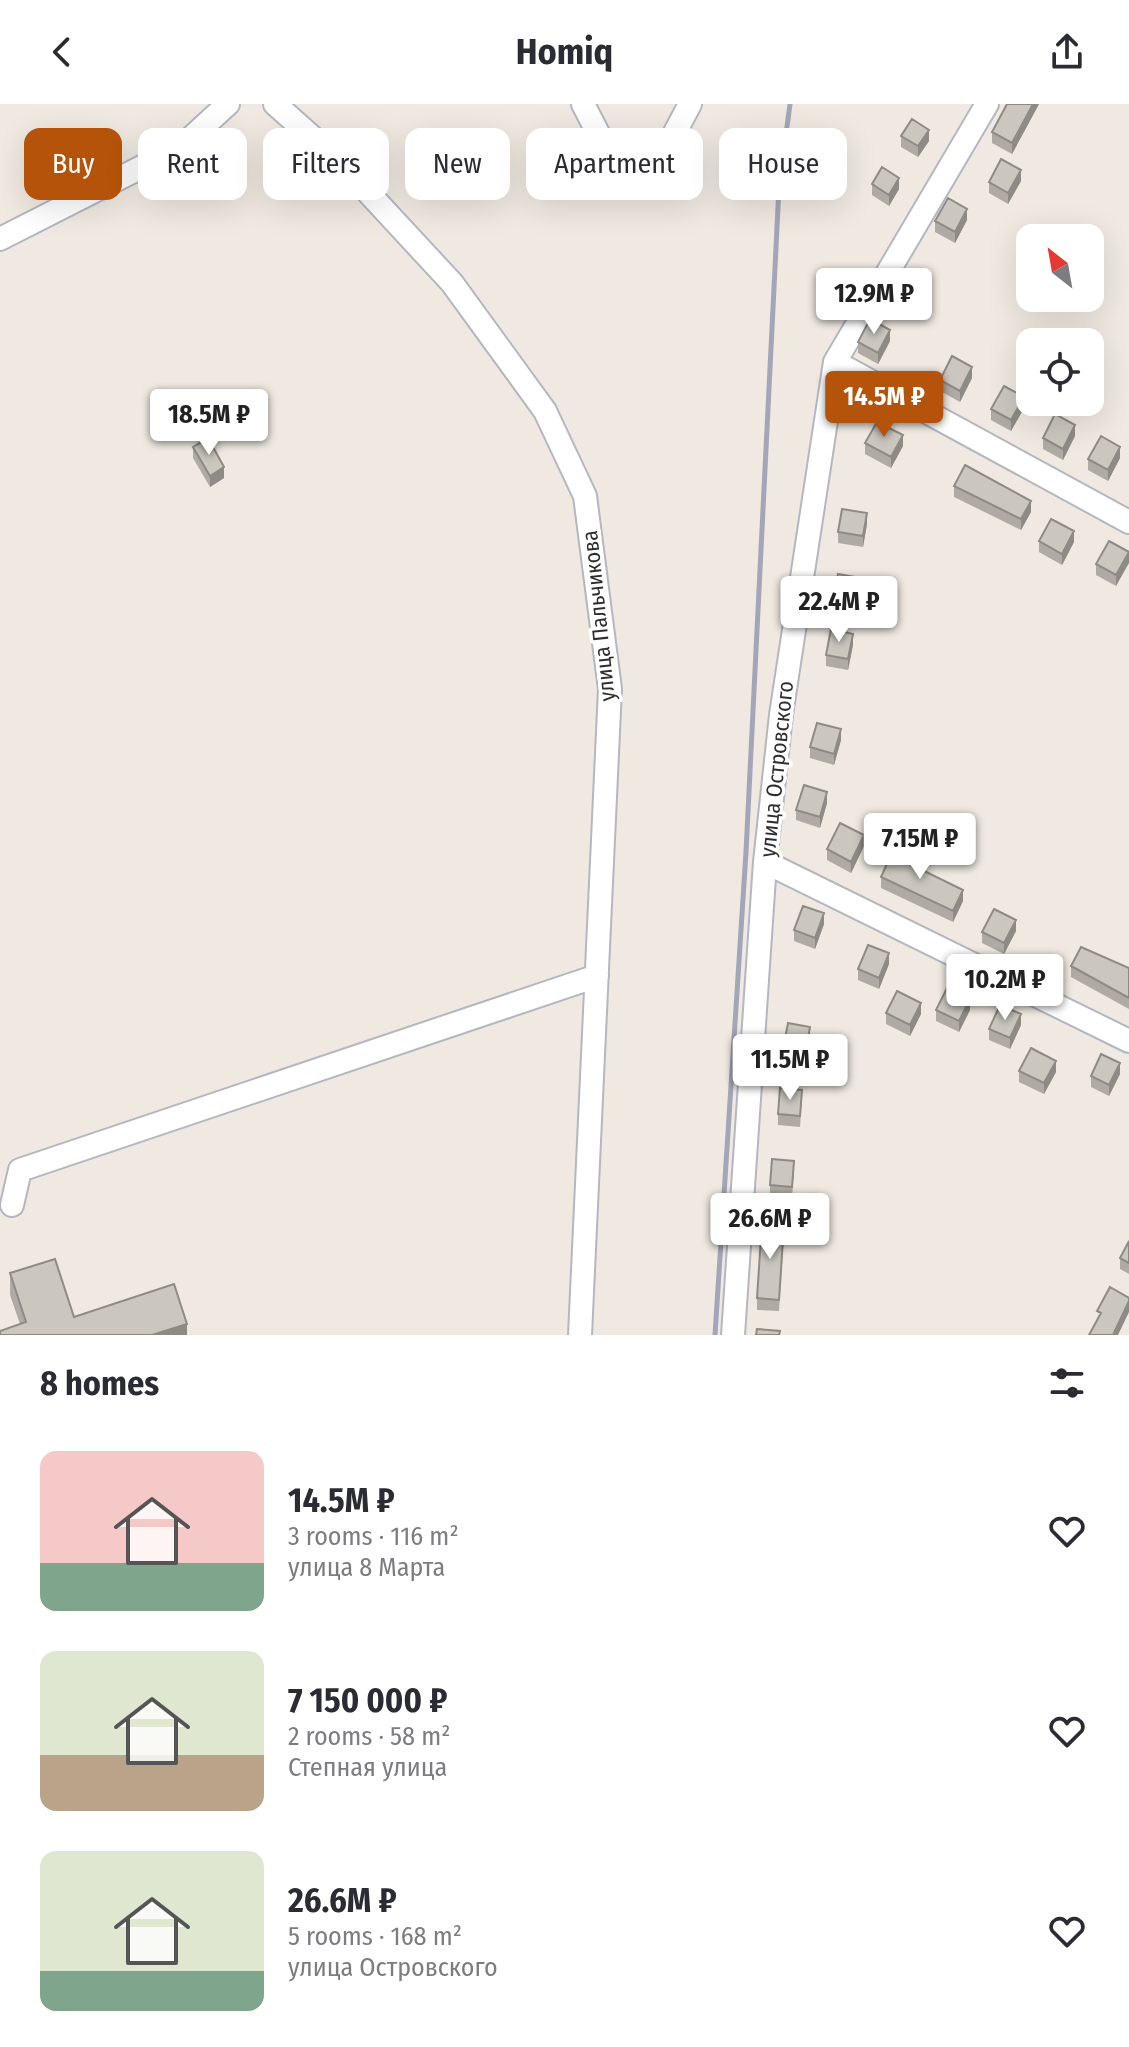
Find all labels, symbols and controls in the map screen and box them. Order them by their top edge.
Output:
icon: back [40,30,84,74]
text: Homiq [516,30,613,74]
icon: share [1045,30,1089,74]
chip: Buy [24,128,122,200]
chip: Rent [138,128,247,200]
chip: Filters [263,128,389,200]
chip: New [405,128,510,200]
chip: Apartment [526,128,703,200]
chip: House [719,128,847,200]
north arrow [1016,224,1104,312]
map controls [1016,224,1104,416]
pin: 12.9M ₽ [800,268,948,336]
text: 12.9M ₽ [834,278,914,309]
button: locate [1016,328,1104,416]
pin: 14.5M ₽ [810,371,958,439]
text: 14.5M ₽ [843,381,925,412]
pin: 18.5M ₽ [135,389,283,457]
text: 18.5M ₽ [168,399,250,430]
street label: улица Пальчикова [576,529,621,703]
pin: 22.4M ₽ [765,576,913,644]
text: 22.4M ₽ [798,586,880,617]
street label: улица Островского [754,679,799,859]
pin: 7.15M ₽ [846,813,994,881]
text: 7.15M ₽ [882,823,958,854]
pin: 10.2M ₽ [931,954,1079,1022]
text: 10.2M ₽ [964,964,1046,995]
pin: 11.5M ₽ [716,1034,864,1102]
text: 11.5M ₽ [751,1044,829,1075]
pin: 26.6M ₽ [696,1193,844,1261]
text: 26.6M ₽ [728,1203,812,1234]
icon: filters [1045,1361,1089,1405]
text: 8 homes [40,1363,159,1404]
text: 14.5M ₽ [288,1480,395,1521]
icon: home [104,1483,200,1579]
icon: heart [1045,1509,1089,1553]
text: 3 rooms · 116 m² [288,1521,459,1552]
text: улица 8 Марта [288,1552,445,1583]
text: 7 150 000 ₽ [288,1680,447,1721]
icon: home [104,1683,200,1779]
icon: heart [1045,1709,1089,1753]
text: 2 rooms · 58 m² [288,1721,450,1752]
text: Степная улица [288,1752,447,1783]
text: 26.6M ₽ [288,1880,397,1921]
icon: home [104,1883,200,1979]
icon: heart [1045,1909,1089,1953]
text: 5 rooms · 168 m² [288,1921,462,1952]
text: улица Островского [288,1952,498,1983]

